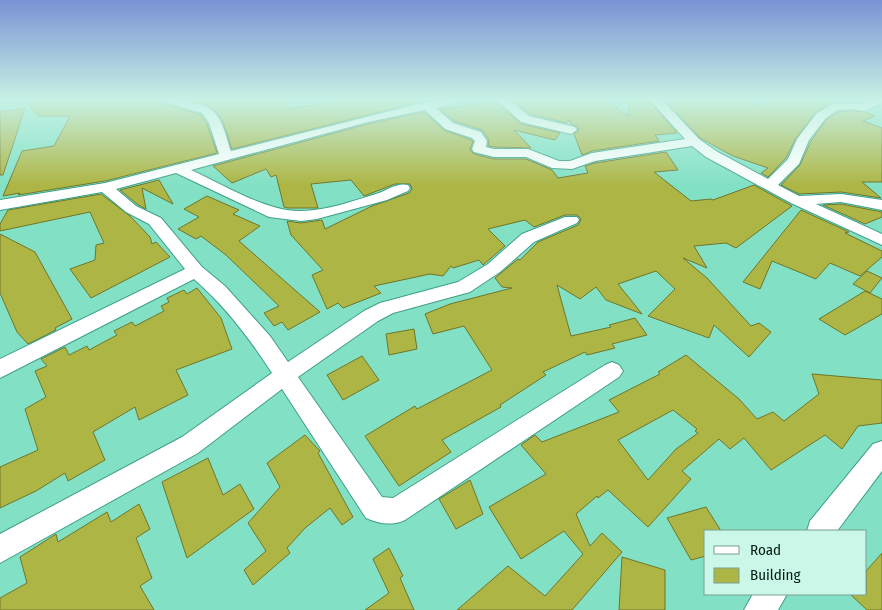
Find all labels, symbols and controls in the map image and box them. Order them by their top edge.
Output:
legend [704,530,867,595]
text: Road [750,541,781,559]
text: Building [750,566,801,584]

